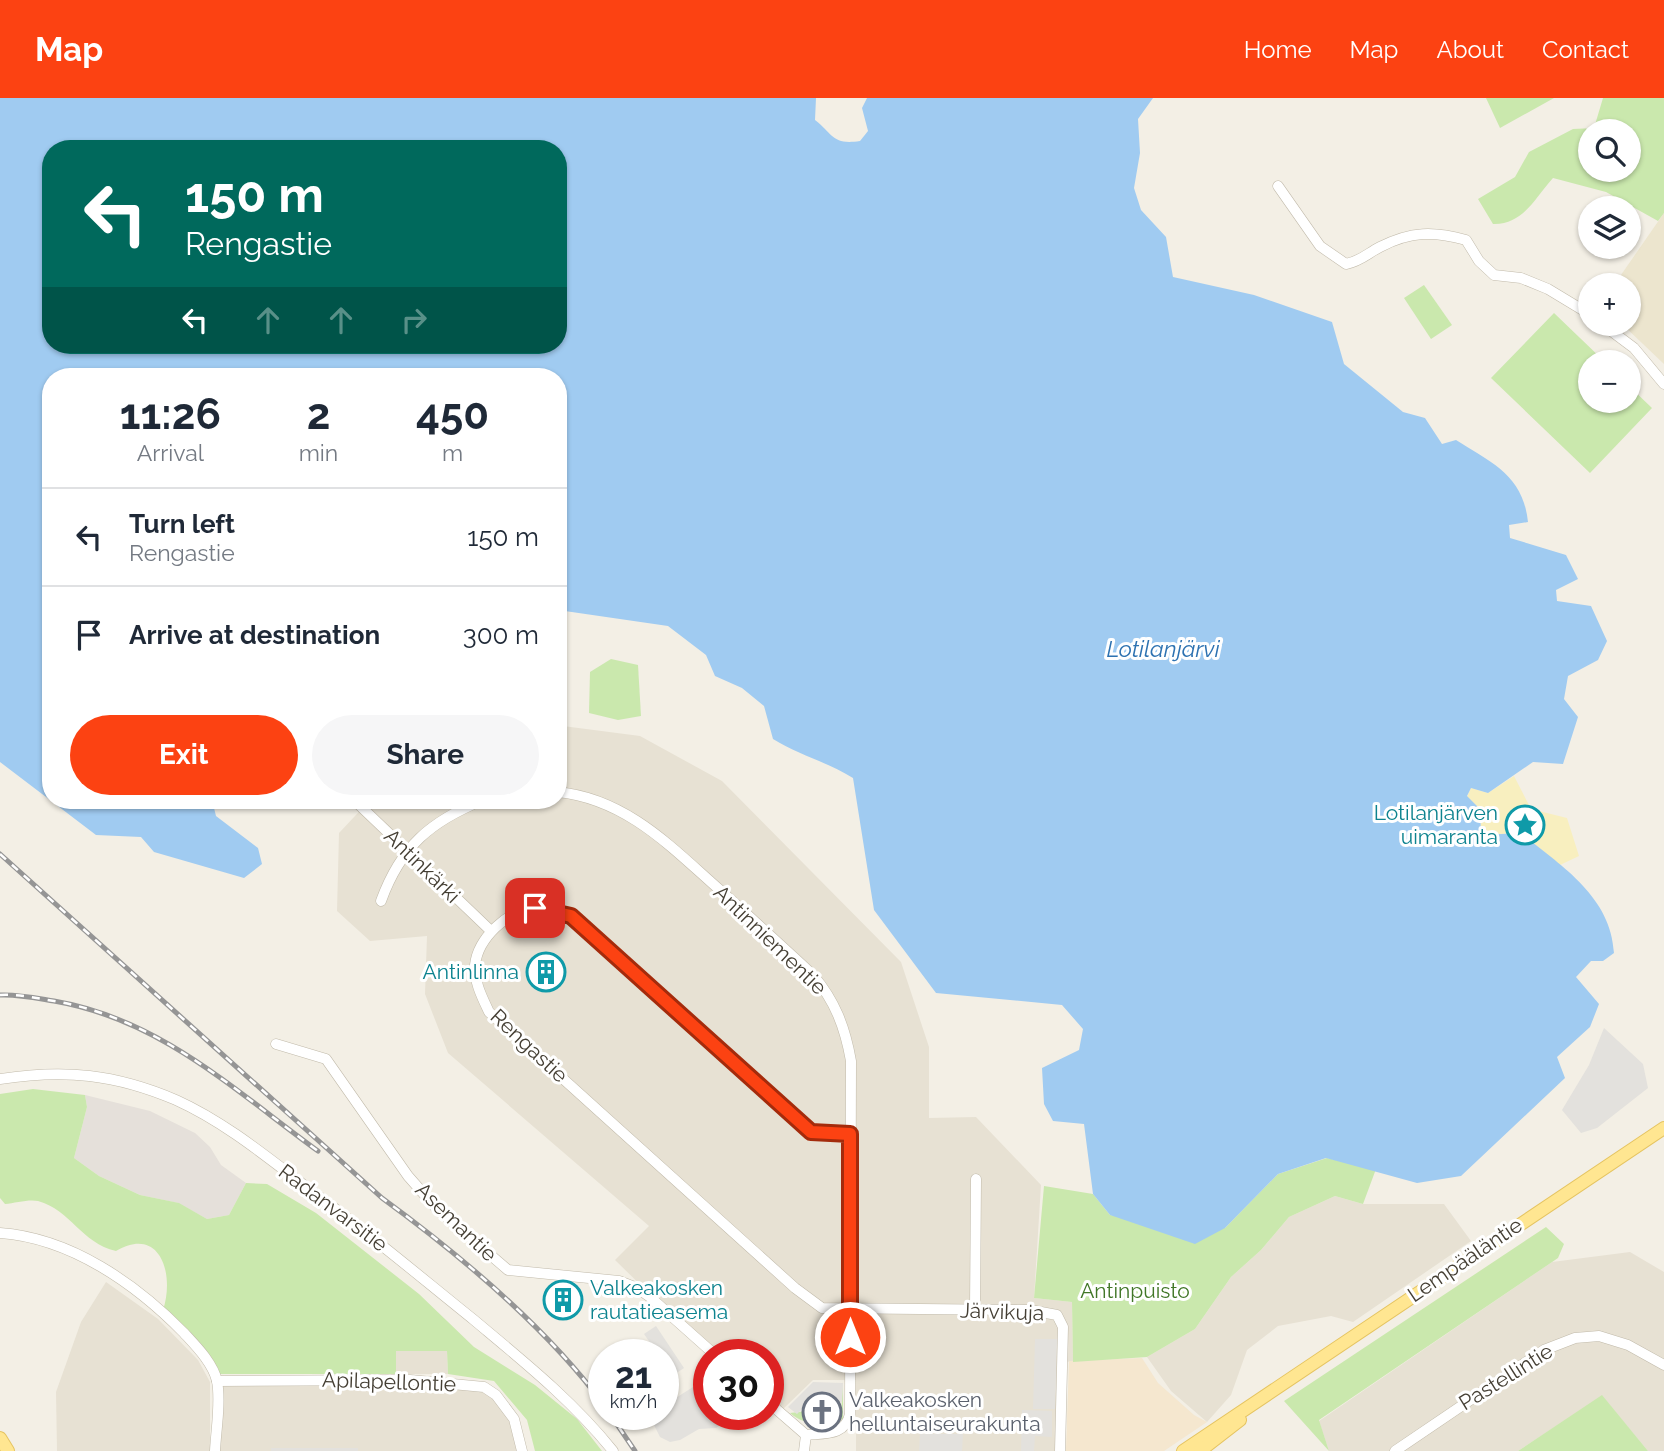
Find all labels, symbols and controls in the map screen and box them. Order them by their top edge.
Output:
text: Map [35,30,103,69]
text: Home [1244,35,1312,64]
text: Map [1350,35,1398,64]
text: About [1436,35,1504,64]
text: Contact [1542,35,1629,64]
map controls [1578,119,1641,413]
button: search [1578,119,1641,182]
text: 150 m [185,166,324,223]
icon: left [70,168,161,259]
button: layers [1578,196,1641,259]
text: Rengastie [185,225,332,262]
button: + [1578,273,1641,336]
icon: left [176,301,214,339]
icon: ahead [249,301,287,339]
icon: ahead [322,301,360,339]
icon: right [395,301,433,339]
button: − [1578,350,1641,413]
text: 11:26 [120,390,221,439]
text: 2 [307,390,330,439]
text: 450 [416,390,489,439]
text: Arrival [137,439,204,466]
text: min [299,439,338,466]
text: m [442,439,463,466]
text: Turn left [129,509,235,539]
icon: left [70,518,108,556]
text: 150 m [467,522,539,552]
text: Rengastie [129,539,235,566]
icon: arrive [70,616,108,654]
text: Arrive at destination [129,620,380,650]
text: 300 m [463,620,539,650]
water label: Lotilanjärvi [1106,635,1221,662]
button: Exit [70,715,298,795]
button: Share [312,715,539,795]
place label: Lotilanjärven uimaranta [1374,800,1498,849]
place icon: Lotilanjärven uimaranta [1504,804,1546,846]
street label: Antinkärki [379,823,465,908]
pin [505,878,565,938]
street label: Antinniementie [709,880,832,1000]
icon: arrive [516,889,554,927]
building icon: Antinlinna [525,951,567,993]
place label: Antinlinna [423,959,519,984]
street label: Rengastie [486,1004,573,1088]
street label: Radanvarsitie [274,1159,393,1257]
street label: Asemantie [410,1177,502,1267]
street label: Lempääläntie [1403,1212,1527,1307]
place label: Valkeakosken rautatieasema [590,1275,728,1324]
park label: Antinpuisto [1080,1278,1190,1303]
building icon: Valkeakosken rautatieasema [542,1279,584,1321]
street label: Järvikuja [959,1298,1045,1325]
position arrow [813,1300,887,1374]
street label: Pastellintie [1454,1338,1557,1415]
speed limit sign: 30 [693,1339,784,1430]
text: 21 [615,1355,652,1396]
street label: Apilapellontie [322,1367,456,1396]
place label: Valkeakosken helluntaiseurakunta [849,1387,1041,1436]
text: km/h [610,1391,657,1412]
church icon: Valkeakosken helluntaiseurakunta [801,1391,843,1433]

